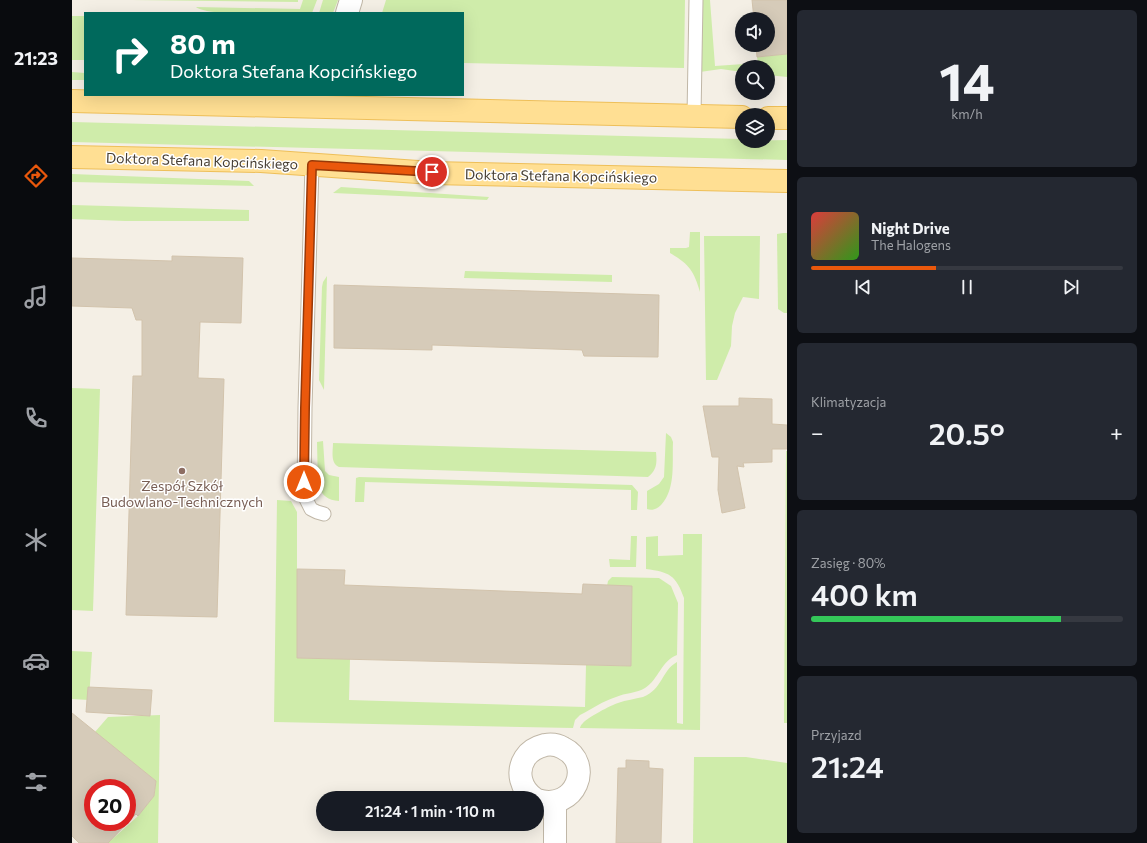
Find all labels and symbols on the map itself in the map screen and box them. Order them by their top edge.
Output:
street label: Doktora Stefana Kopcińskiego [106,149,298,172]
pin [415,155,449,189]
street label: Doktora Stefana Kopcińskiego [465,165,657,186]
position arrow [283,461,325,503]
marker: Zespół Szkół Budowlano-Technicznych [177,466,187,476]
place label: Zespół Szkół Budowlano-Technicznych [101,477,263,510]
speed limit sign: 20 [84,779,136,831]

